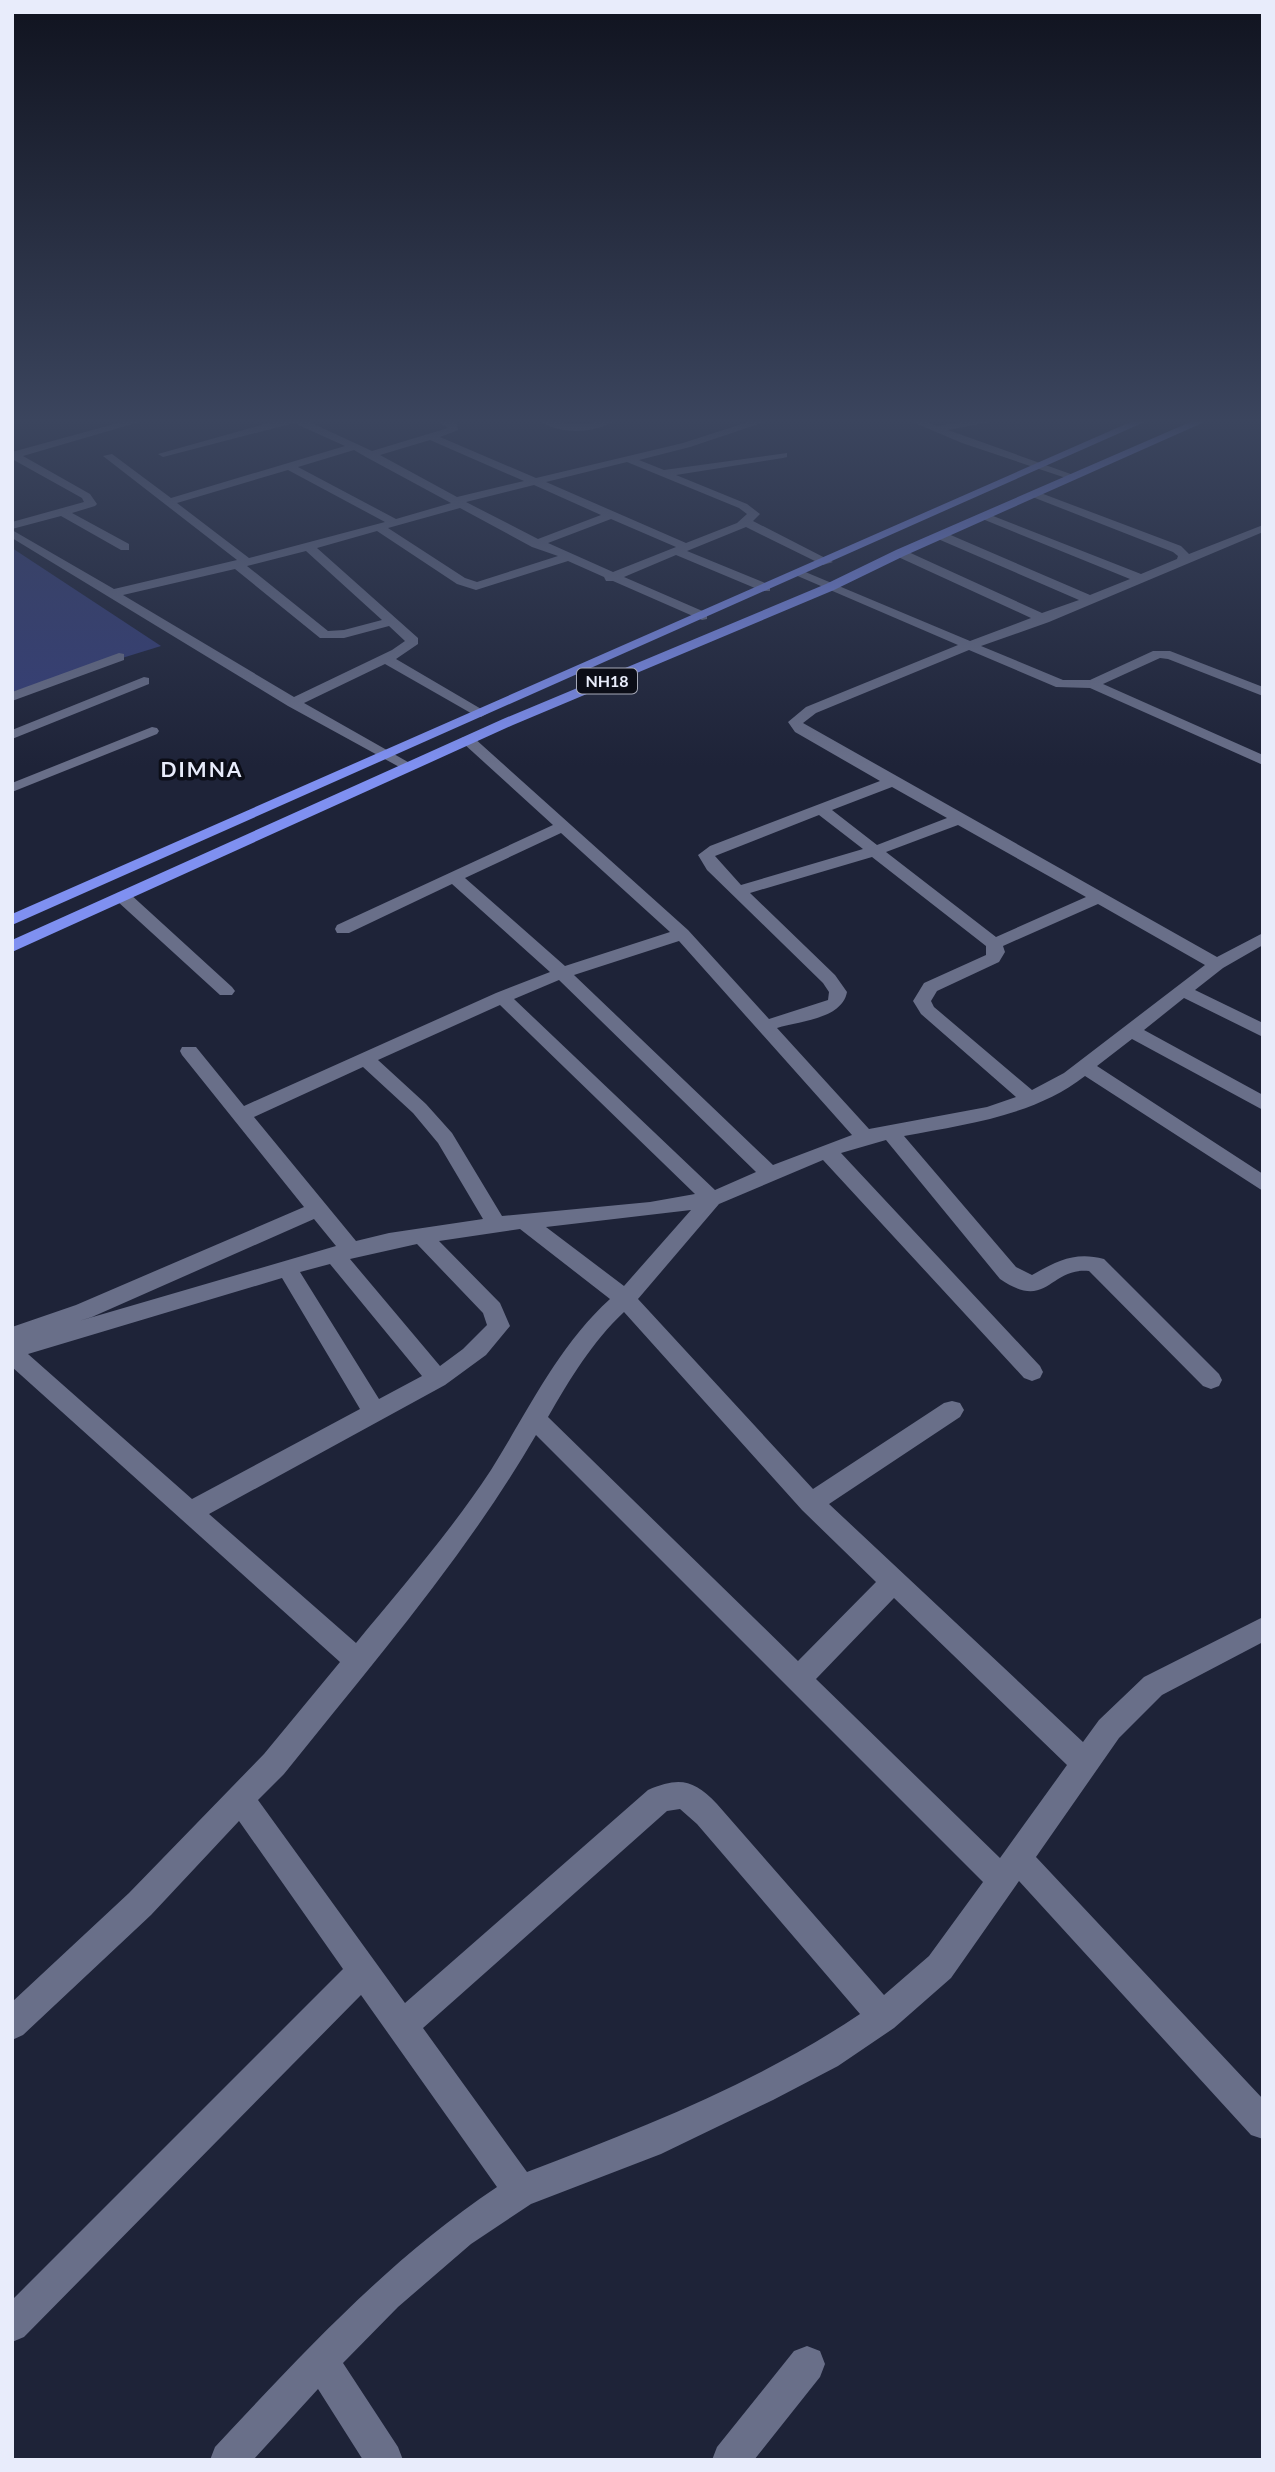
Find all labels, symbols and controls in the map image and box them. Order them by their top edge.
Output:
road number: NH18 [577,668,637,694]
district label: DIMNA [161,756,243,781]

